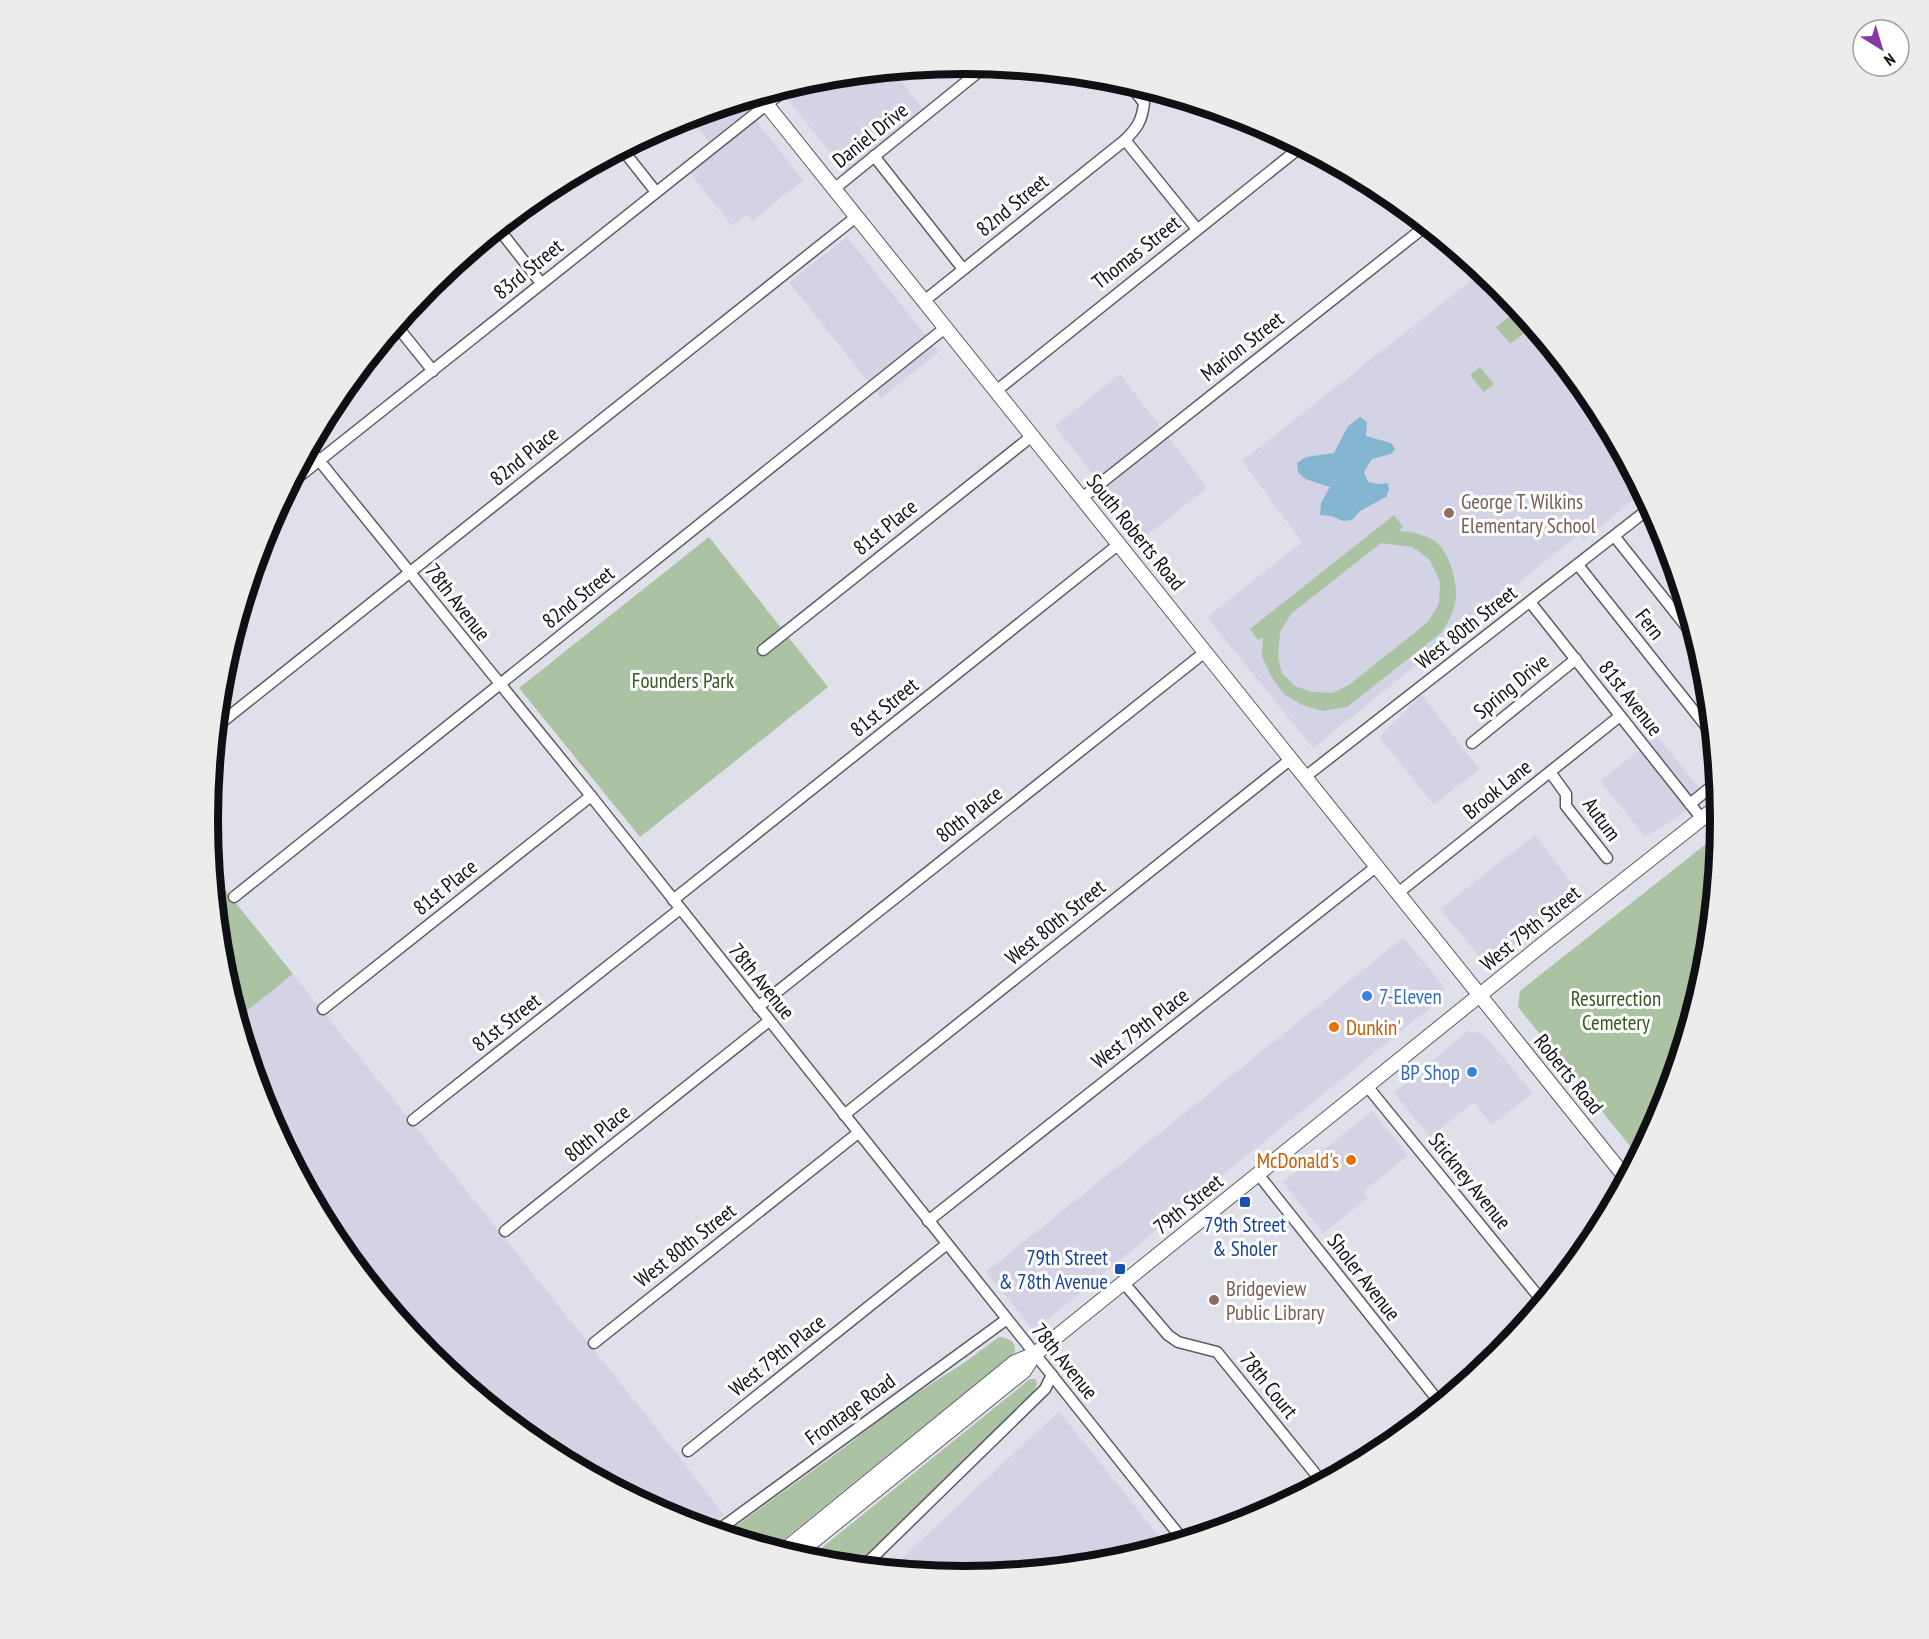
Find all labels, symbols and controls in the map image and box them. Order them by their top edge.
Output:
north arrow [1851,18,1911,78]
text: N [1881,49,1899,71]
street label: Daniel Drive [827,96,913,174]
street label: 82nd Street [970,168,1054,242]
street label: Thomas Street [1086,209,1186,295]
street label: 83rd Street [488,233,568,305]
street label: Marion Street [1195,305,1289,387]
street label: 82nd Place [484,420,564,492]
street label: South Roberts Road [1081,468,1191,596]
place label: George T. Wilkins Elementary School [1461,488,1596,539]
street label: 81st Place [847,493,923,561]
marker: George T. Wilkins Elementary School [1442,506,1456,520]
street label: 78th Avenue [419,558,497,646]
street label: 82nd Street [536,560,620,634]
street label: West 80th Street [1410,579,1522,675]
street label: Fern [1629,603,1671,645]
street label: Spring Drive [1468,647,1554,725]
street label: 81st Avenue [1593,655,1669,741]
park label: Founders Park [632,667,734,694]
street label: 81st Street [845,671,924,743]
street label: Brook Lane [1457,753,1537,825]
street label: 80th Place [930,780,1008,848]
street label: Autum [1577,792,1627,846]
street label: 81st Place [407,853,483,921]
street label: West 80th Street [999,873,1111,971]
street label: West 79th Street [1474,879,1586,977]
street label: 78th Avenue [723,937,801,1025]
street label: West 79th Place [1086,982,1194,1074]
place label: 7-Eleven [1379,983,1442,1010]
park label: Resurrection Cemetery [1571,985,1661,1036]
street label: 81st Street [466,987,546,1057]
marker: 7-Eleven [1360,989,1374,1003]
place label: Dunkin' [1346,1014,1401,1041]
marker: Dunkin' [1327,1020,1341,1034]
street label: Roberts Road [1528,1028,1610,1120]
place label: BP Shop [1400,1059,1460,1086]
marker: BP Shop [1465,1065,1479,1079]
street label: 80th Place [559,1098,635,1168]
street label: Stickney Avenue [1423,1127,1517,1235]
place label: McDonald's [1257,1147,1339,1174]
marker: McDonald's [1344,1153,1358,1167]
street label: 79th Street [1148,1168,1228,1240]
marker: 79th Street & Sholer [1238,1195,1252,1209]
street label: West 80th Street [629,1197,741,1293]
place label: 79th Street & Sholer [1204,1211,1286,1262]
street label: Sholer Avenue [1321,1228,1407,1326]
place label: 79th Street & 78th Avenue [999,1244,1108,1295]
marker: 79th Street & 78th Avenue [1113,1262,1127,1276]
place label: Bridgeview Public Library [1226,1275,1324,1326]
marker: Bridgeview Public Library [1207,1293,1221,1307]
street label: West 79th Place [723,1308,831,1402]
street label: 78th Avenue [1026,1317,1104,1405]
street label: 78th Court [1234,1346,1304,1424]
street label: Frontage Road [800,1367,900,1451]

